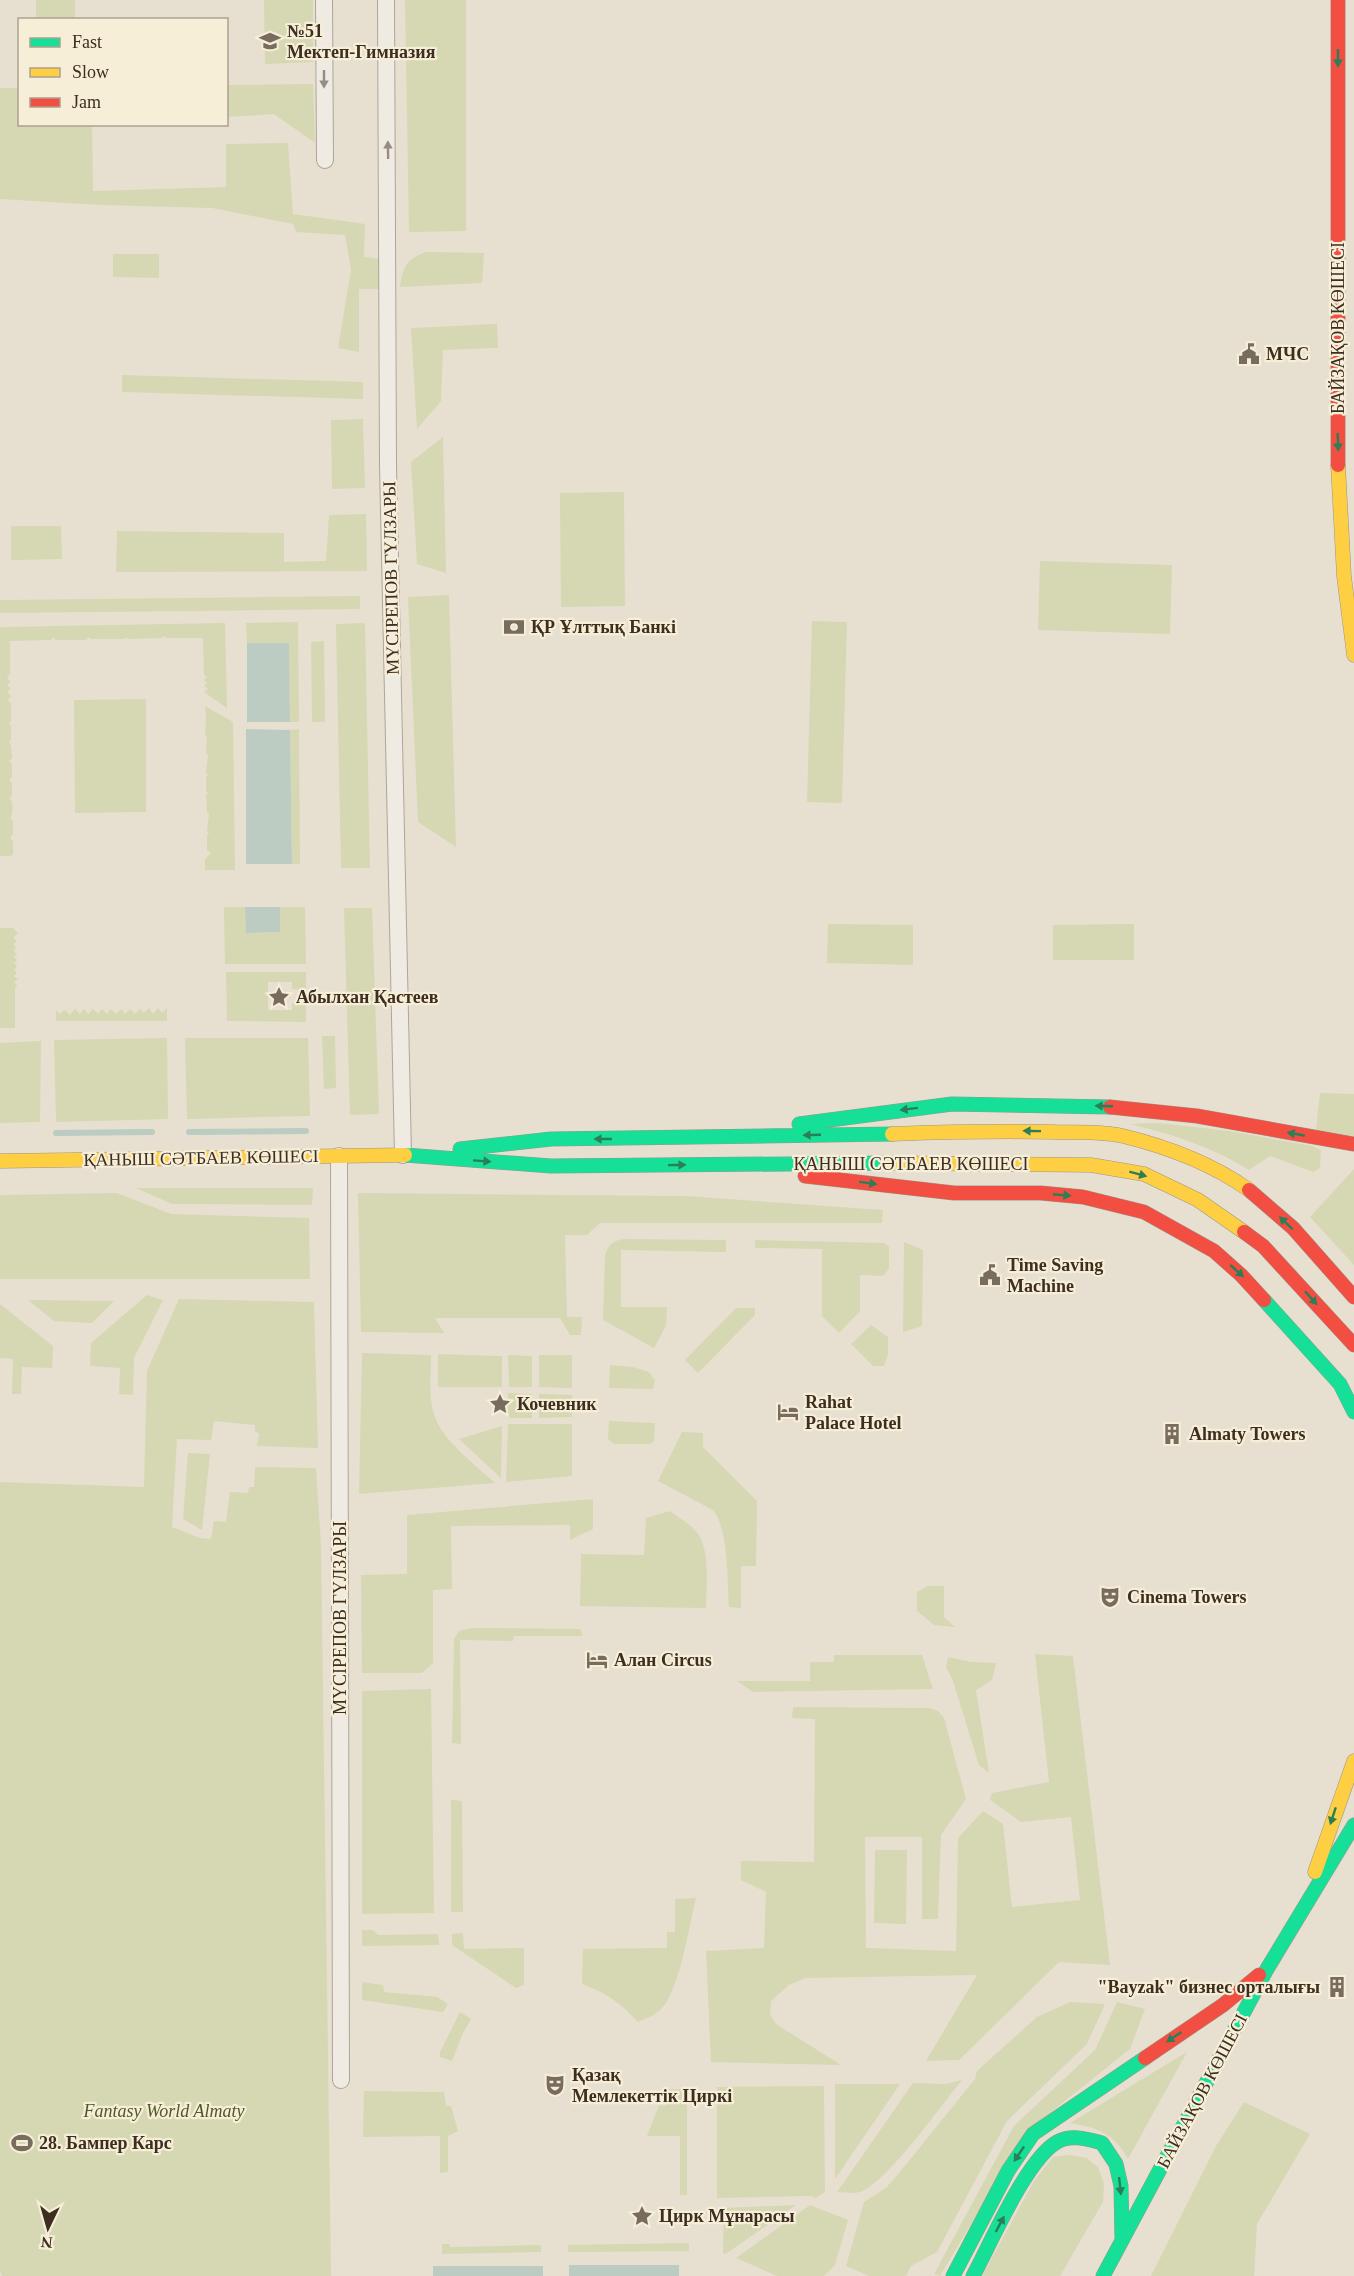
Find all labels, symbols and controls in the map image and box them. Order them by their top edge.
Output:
legend [18,18,228,126]
place label: №51 Мектеп-Гимназия [287,21,436,62]
school or university icon: №51 Мектеп-Гимназия [258,29,282,53]
text: Fast [72,32,102,52]
one-way arrow [1333,49,1343,68]
text: Slow [72,62,109,82]
one-way arrow [319,70,329,89]
text: Jam [72,92,101,112]
one-way arrow [383,140,392,159]
street label: БАЙЗАҚОВ КӨШЕСІ [1328,242,1348,414]
public building icon: МЧС [1237,342,1261,366]
place label: МЧС [1266,344,1309,364]
one-way arrow [1333,433,1343,452]
street label: МҮСІРЕПОВ ГҮЛЗАРЫ [379,481,403,675]
bank icon: ҚР Ұлттық Банкі [502,615,526,639]
place label: ҚР Ұлттық Банкі [531,617,676,637]
place icon: Абылхан Қастеев [267,985,291,1009]
place label: Абылхан Қастеев [296,987,439,1007]
one-way arrow [1094,1102,1113,1111]
one-way arrow [899,1104,918,1113]
one-way arrow [1022,1127,1041,1136]
one-way arrow [1287,1129,1306,1138]
one-way arrow [803,1131,822,1140]
one-way arrow [593,1134,612,1144]
street label: ҚАНЫШ СӘТБАЕВ КӨШЕСІ [83,1146,319,1170]
street label: ҚАНЫШ СӘТБАЕВ КӨШЕСІ [793,1154,1029,1174]
one-way arrow [472,1156,491,1166]
one-way arrow [667,1160,686,1170]
one-way arrow [1129,1169,1147,1179]
one-way arrow [858,1179,877,1188]
one-way arrow [1053,1190,1072,1200]
one-way arrow [1280,1216,1294,1230]
place label: Time Saving Machine [1007,1255,1103,1296]
public building icon: Time Saving Machine [978,1263,1002,1287]
one-way arrow [1230,1264,1245,1278]
one-way arrow [1304,1290,1317,1305]
place icon: Кочевник [488,1392,512,1416]
place label: Rahat Palace Hotel [805,1392,901,1433]
place label: Кочевник [517,1394,597,1414]
hotel icon: Rahat Palace Hotel [776,1400,800,1424]
building icon: Almaty Towers [1160,1422,1184,1446]
place label: Almaty Towers [1189,1424,1306,1444]
street label: МҮСІРЕПОВ ГҮЛЗАРЫ [330,1521,350,1715]
theatre icon: Cinema Towers [1098,1585,1122,1609]
place label: Cinema Towers [1127,1587,1247,1607]
hotel icon: Алан Circus [585,1648,609,1672]
place label: Алан Circus [614,1650,712,1670]
one-way arrow [1328,1807,1337,1825]
building icon: "Bayzak" бизнес орталығы [1325,1975,1349,1999]
place label: "Bayzak" бизнес орталығы [1097,1977,1320,1997]
street label: БАЙЗАҚОВ КӨШЕСІ [1153,2010,1251,2172]
one-way arrow [1166,2031,1182,2042]
place label: Қазақ Мемлекеттік Циркі [572,2065,732,2106]
theatre icon: Қазақ Мемлекеттік Циркі [543,2073,567,2097]
park label: Fantasy World Almaty [83,2101,245,2121]
sports icon: 28. Бампер Карс [10,2131,34,2155]
place label: 28. Бампер Карс [39,2133,172,2153]
one-way arrow [1013,2145,1025,2161]
one-way arrow [1115,2176,1125,2195]
north arrow [18,2198,78,2258]
place icon: Цирк Мұнарасы [630,2204,654,2228]
place label: Цирк Мұнарасы [659,2206,795,2226]
one-way arrow [995,2216,1005,2233]
text: N [40,2233,53,2251]

